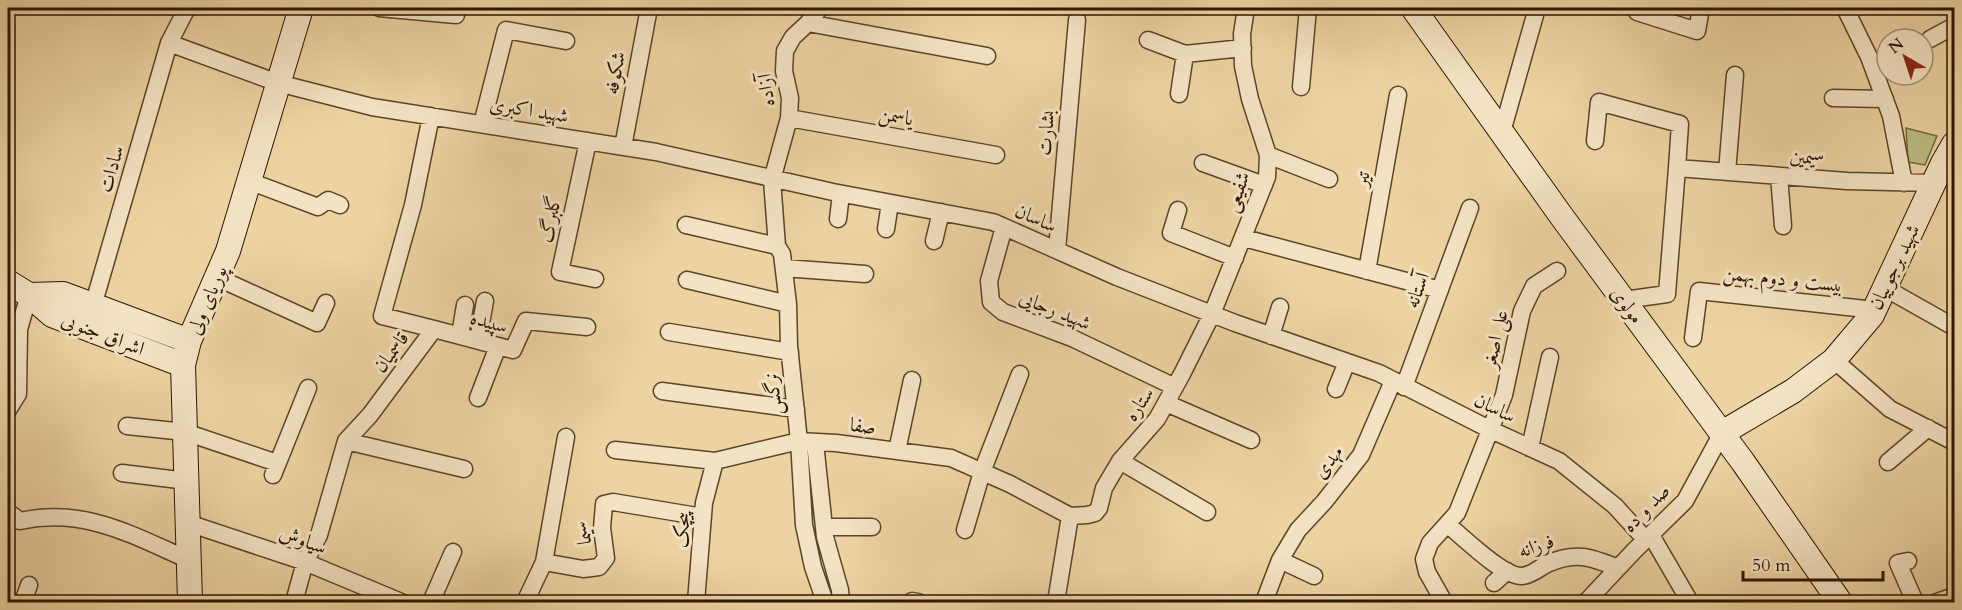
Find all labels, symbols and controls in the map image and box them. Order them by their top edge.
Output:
north arrow [1875,27,1935,87]
text: N [1884,33,1909,59]
street label: شکوفه [598,49,632,97]
street label: آزاده [751,70,781,108]
street label: شهید اکبری [488,90,570,130]
street label: یاسمن [877,100,917,133]
street label: بشارت [1031,109,1061,157]
street label: سادات [91,142,131,196]
street label: سیمین [1789,142,1825,172]
street label: شفیعی [1217,168,1257,216]
street label: تیر [1347,169,1377,191]
street label: گلبرگ [532,193,568,245]
street label: ساسان [1011,197,1061,239]
street label: شهید برجوییان [1862,220,1926,314]
street label: بیست و دوم بهمن [1721,259,1845,303]
street label: پوریای ولی [180,260,235,339]
street label: آستانه [1398,266,1437,312]
street label: مولوی [1604,281,1650,329]
street label: شهید رجایی [1015,283,1095,337]
street label: سپیده [467,304,511,340]
street label: اشراق جنوبی [57,306,148,363]
street label: علی اصغر [1475,307,1516,373]
street label: قاسمیان [367,326,415,378]
street label: نرگس [757,371,789,417]
street label: ستاره [1118,381,1160,427]
street label: ساسان [1470,386,1520,430]
street label: صفا [848,411,878,441]
street label: مهدی [1307,439,1350,484]
street label: صد و ده [1616,478,1676,538]
street label: پیچک [667,509,697,549]
street label: سیاوش [276,519,330,561]
street label: سیما [570,520,598,546]
street label: فرزانه [1514,528,1558,564]
scale bar [1743,544,1882,582]
text: 50 m [1752,553,1791,578]

